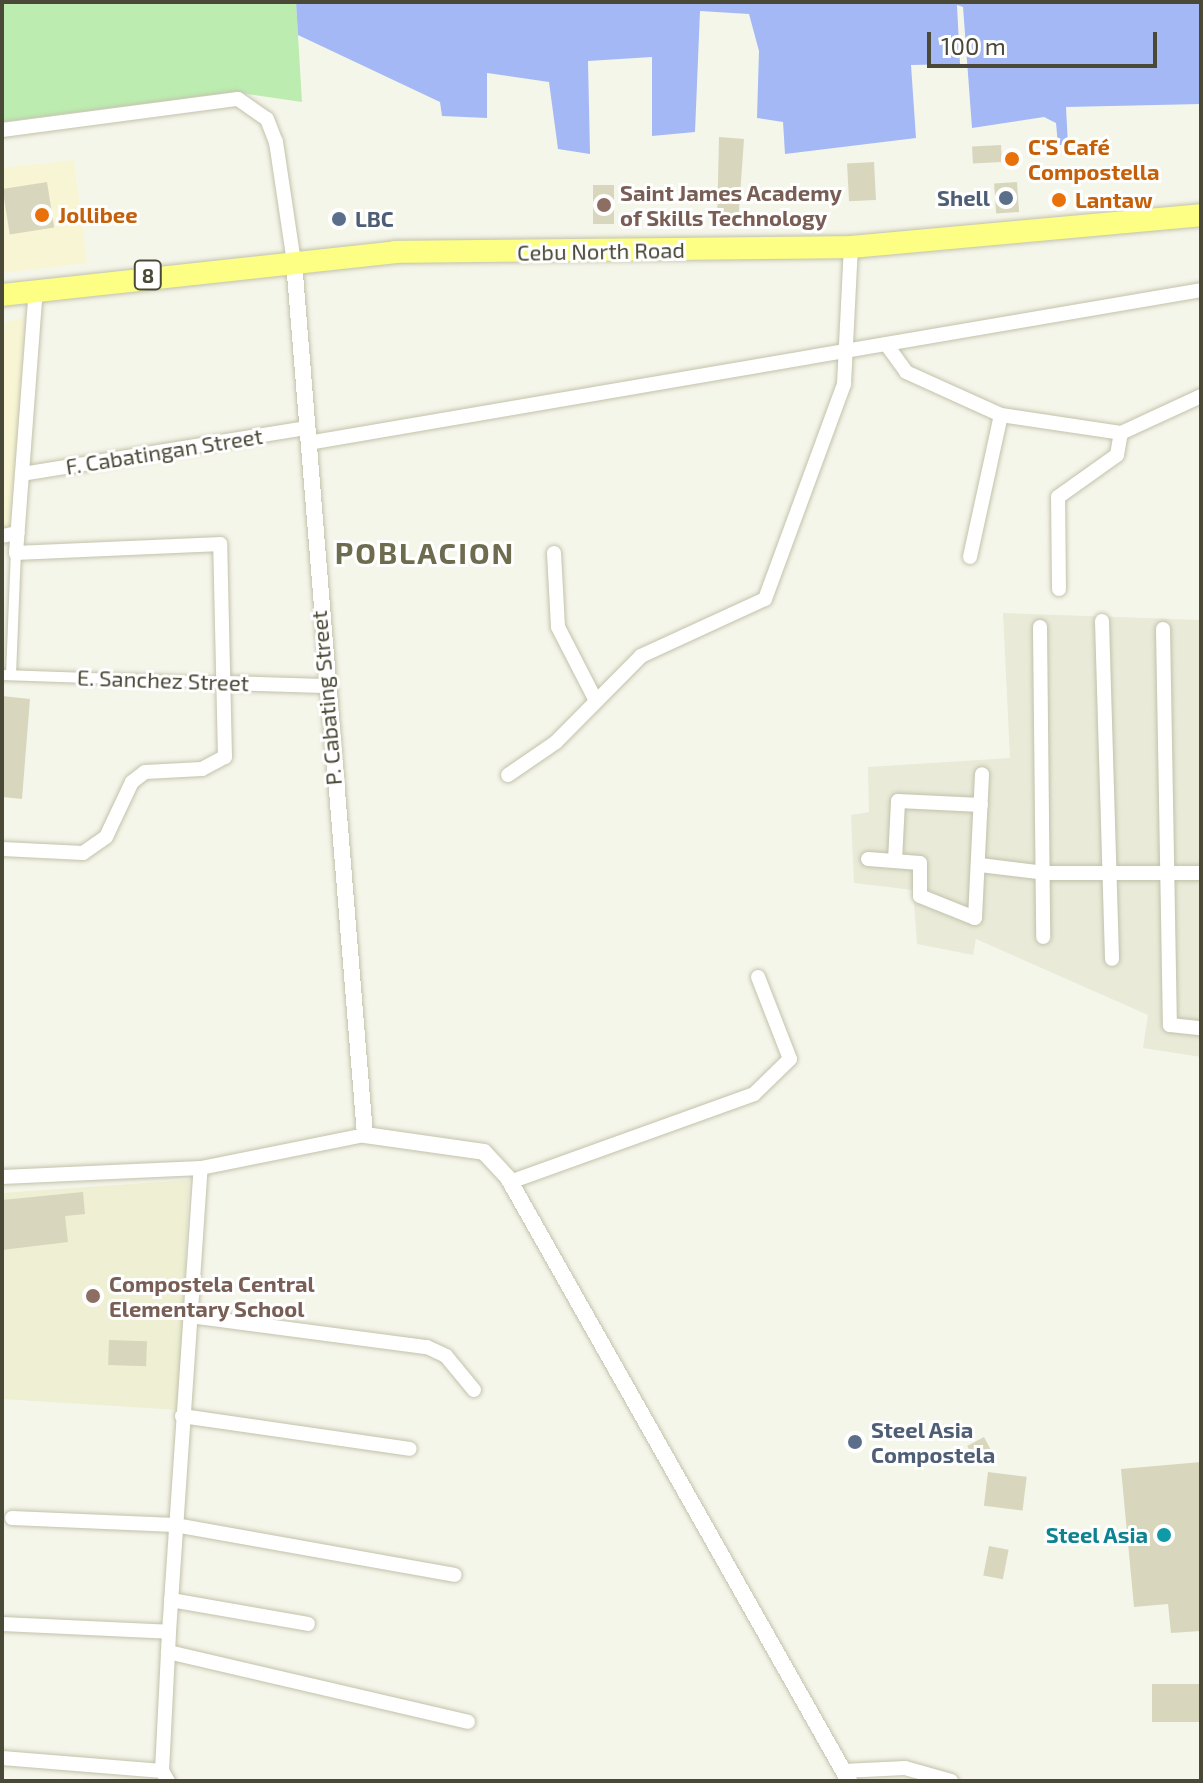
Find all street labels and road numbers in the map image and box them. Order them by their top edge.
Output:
street label: Cebu North Road [517,236,685,266]
road number: 8 [132,259,164,291]
street label: F. Cabatingan Street [64,422,264,480]
street label: P. Cabating Street [305,609,347,787]
street label: E. Sanchez Street [77,664,249,696]

